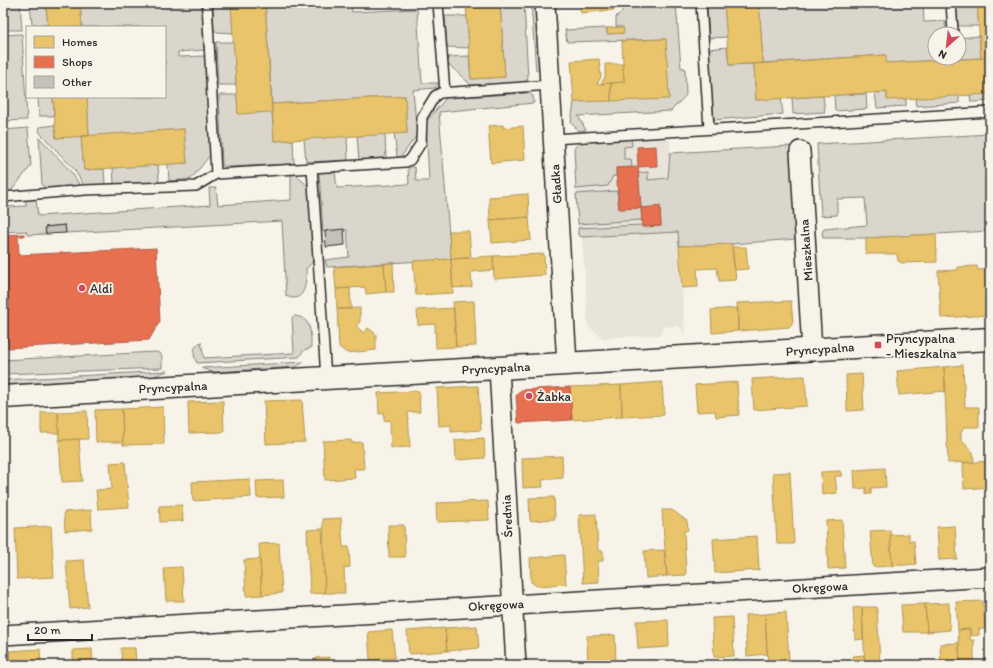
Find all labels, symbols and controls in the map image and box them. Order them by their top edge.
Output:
legend [26,26,166,98]
north arrow [927,26,967,66]
text: Homes [62,35,98,49]
text: N [936,47,949,62]
text: Shops [62,55,93,69]
text: Other [62,75,92,89]
street label: Gładka [547,163,565,204]
street label: Mieszkalna [796,218,816,282]
place label: Aldi [90,281,112,296]
marker: Aldi [77,283,87,293]
place label: Pryncypalna - Mieszkalna [886,331,957,361]
street label: Pryncypalna [785,339,855,359]
marker: Pryncypalna - Mieszkalna [873,340,883,350]
street label: Pryncypalna [461,359,531,377]
street label: Pryncypalna [138,378,208,396]
place label: Żabka [537,389,572,404]
marker: Żabka [524,391,534,401]
street label: Średnia [498,494,516,538]
street label: Okręgowa [792,578,849,596]
street label: Okręgowa [468,596,525,614]
scale bar [28,616,92,642]
text: 20 m [34,623,61,637]

